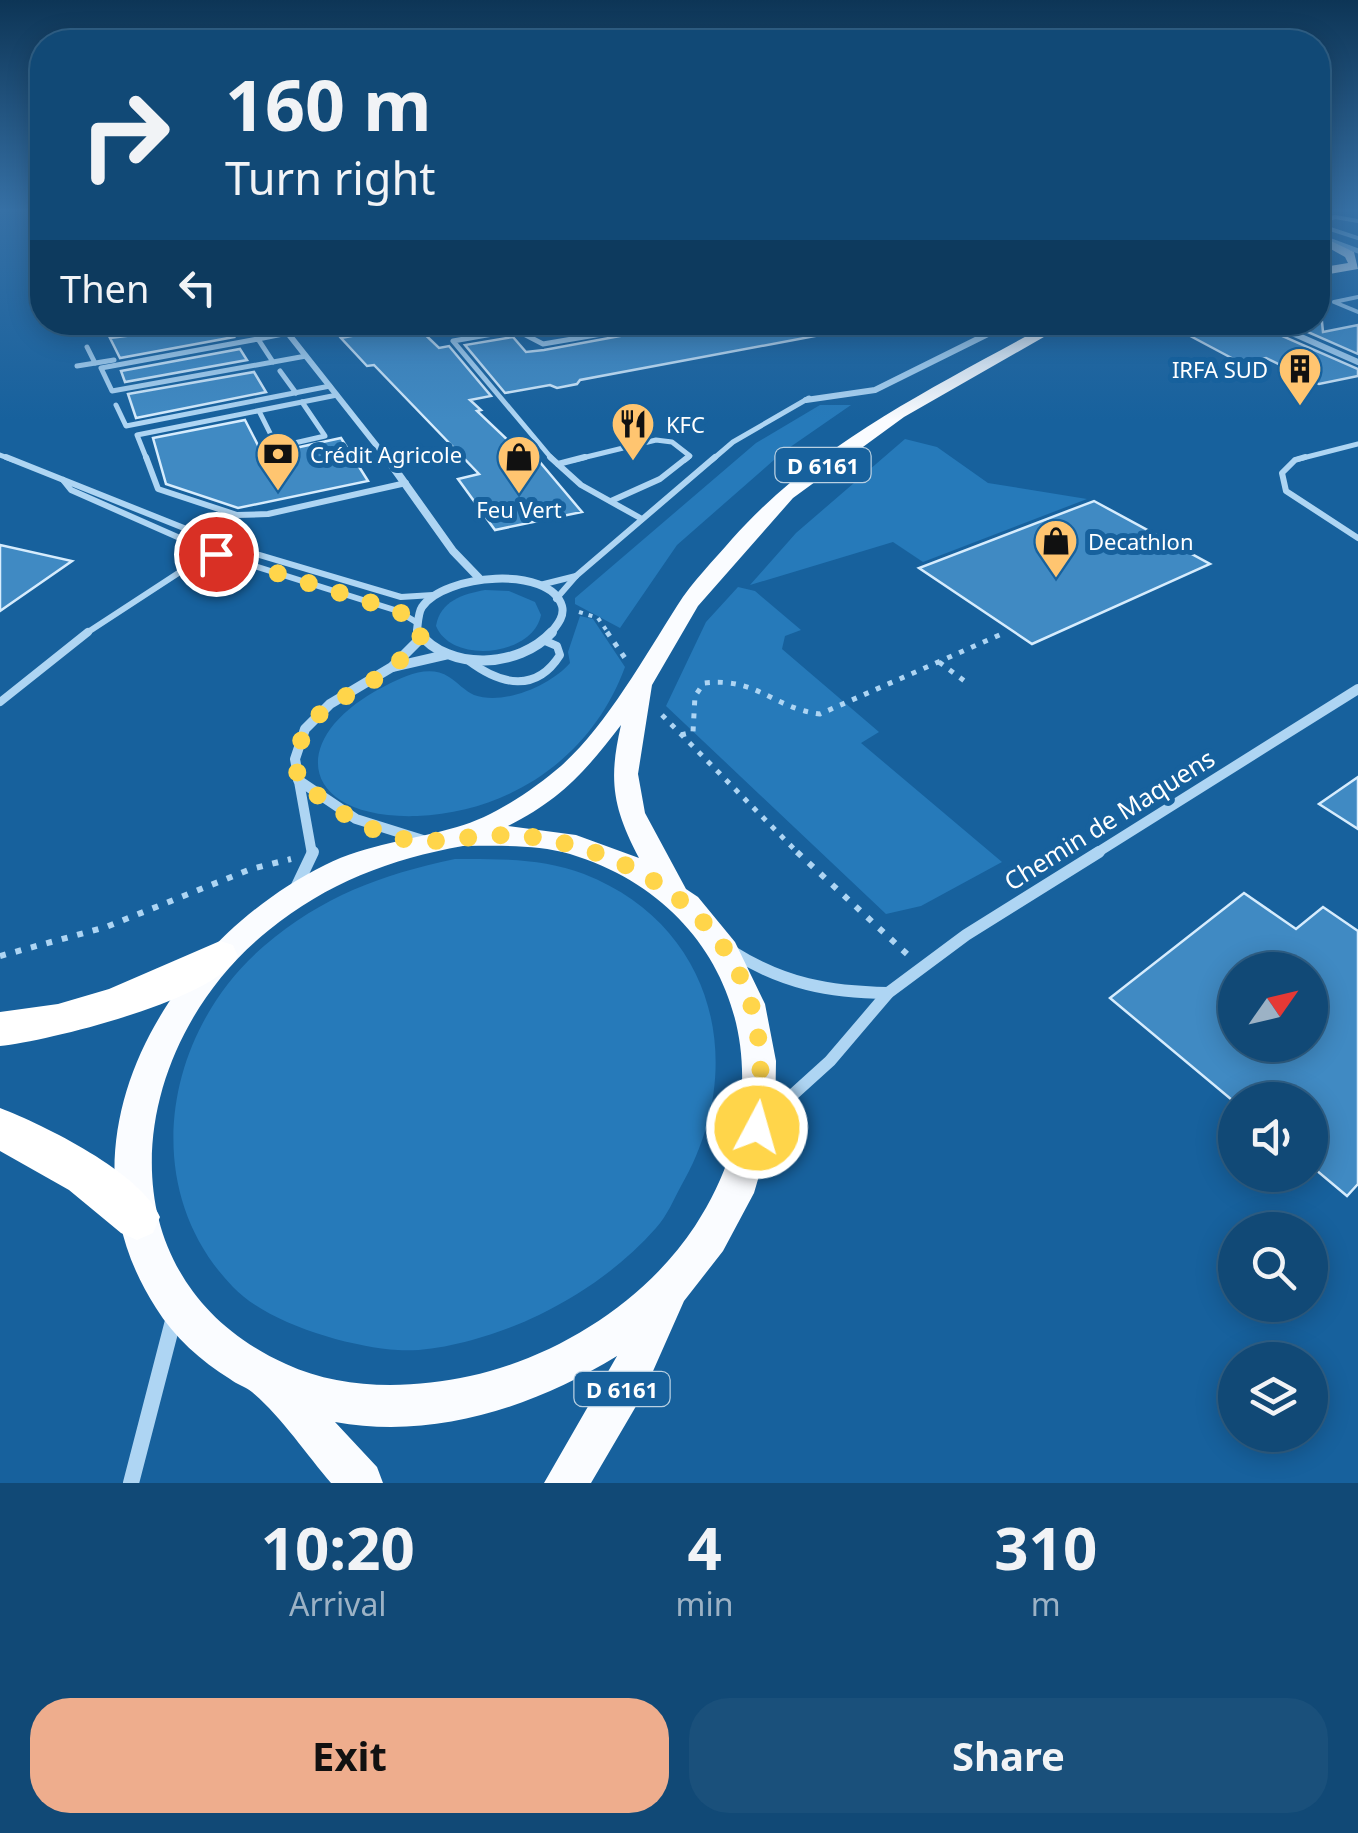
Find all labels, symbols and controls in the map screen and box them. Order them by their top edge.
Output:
text: 160 m [225,56,432,152]
icon: right [60,70,190,200]
text: Turn right [225,147,436,208]
icon: left [170,260,225,315]
text: Then [60,262,150,314]
building icon: IRFA SUD [1277,346,1323,407]
place label: IRFA SUD [1172,354,1268,384]
restaurant icon: KFC [610,401,656,462]
place label: KFC [666,409,705,439]
bank icon: Crédit Agricole [255,431,301,492]
shop icon: Feu Vert [496,434,542,495]
place label: Crédit Agricole [310,439,462,469]
road number: D 6161 [776,448,870,482]
place label: Feu Vert [476,494,562,524]
pin [174,512,259,597]
shop icon: Decathlon [1033,518,1079,579]
place label: Decathlon [1088,526,1194,556]
icon: arrive [189,527,244,582]
street label: Chemin de Maquens [997,740,1221,898]
north arrow [1218,952,1328,1062]
map controls [1218,952,1328,1452]
position arrow [705,1076,809,1180]
button: sound [1218,1082,1328,1192]
button: search [1218,1212,1328,1322]
button: layers [1218,1342,1328,1452]
road number: D 6161 [574,1372,670,1406]
text: 10:20 [261,1506,415,1588]
text: 4 [687,1506,722,1588]
text: 310 [994,1506,1097,1588]
text: Arrival [289,1582,387,1625]
text: min [676,1582,734,1625]
text: m [1031,1582,1061,1625]
button: Exit [30,1698,669,1813]
button: Share [689,1698,1328,1813]

